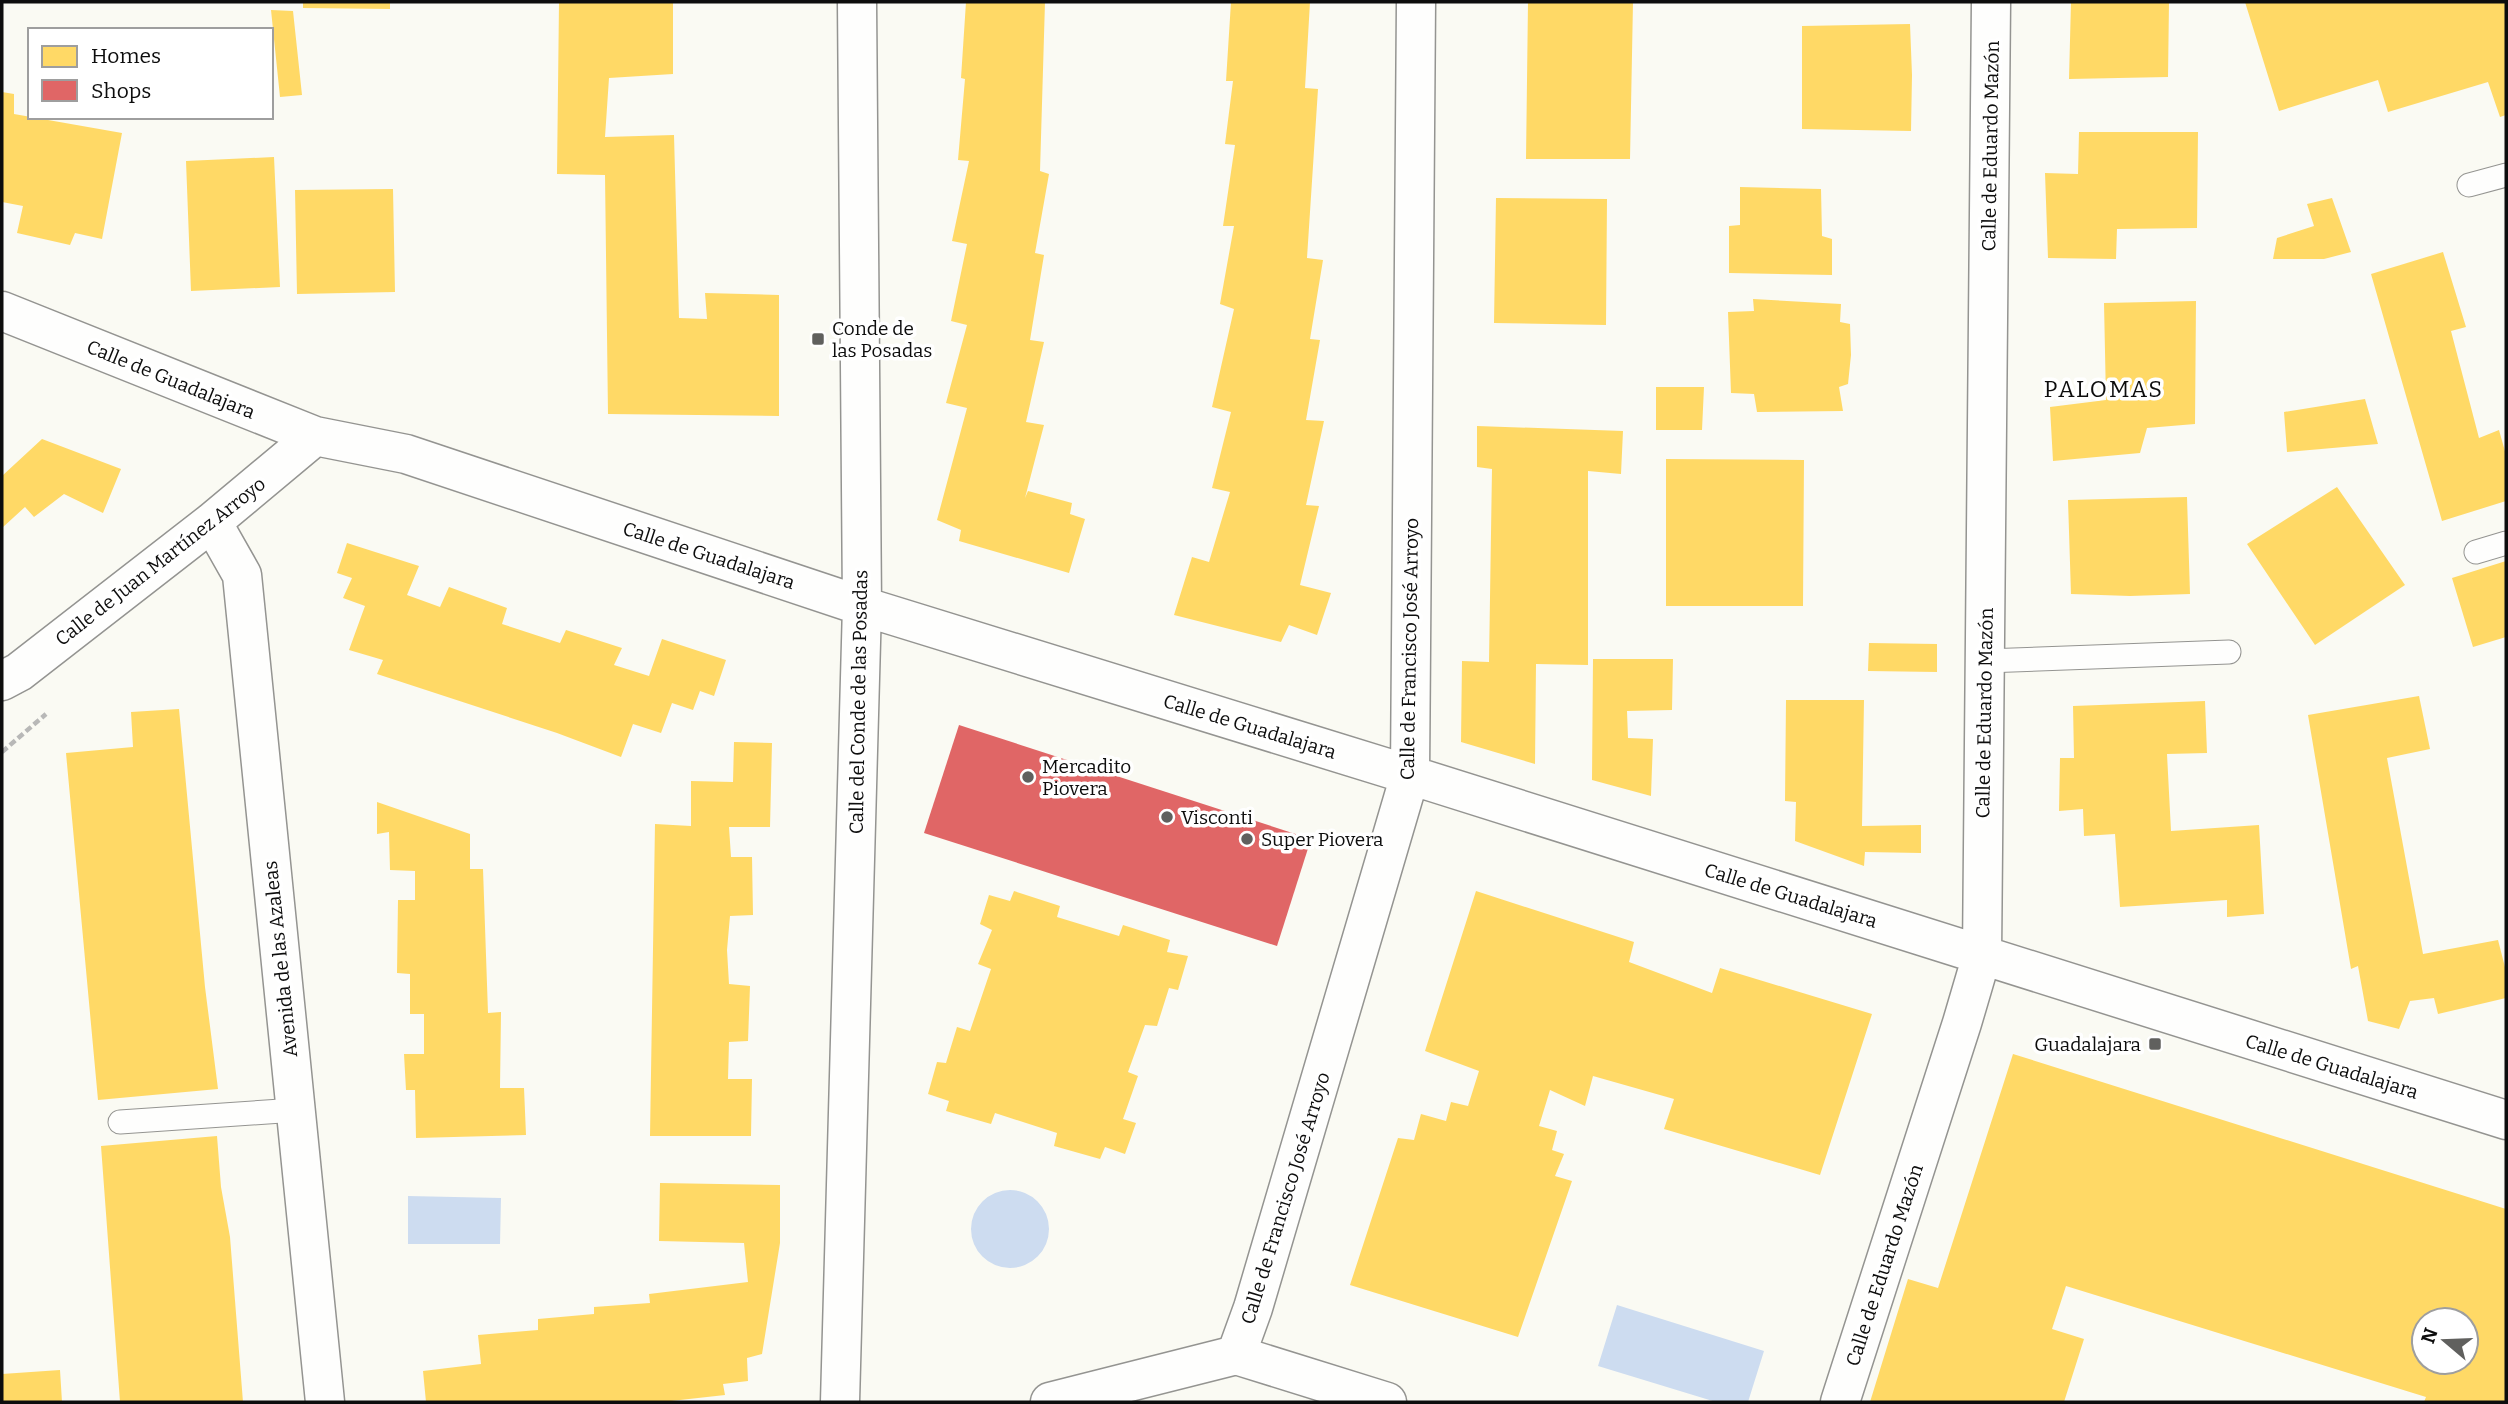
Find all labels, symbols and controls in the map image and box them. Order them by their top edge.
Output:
legend [28,28,273,119]
street label: Calle de Eduardo Mazón [1977,40,2004,252]
text: Homes [91,43,161,69]
text: Shops [91,78,151,104]
place label: Conde de las Posadas [832,317,932,362]
marker: Conde de las Posadas [810,331,826,347]
street label: Calle de Guadalajara [83,335,259,424]
district label: PALOMAS [2044,375,2164,403]
street label: Calle de Juan Martínez Arroyo [51,472,270,651]
street label: Calle de Guadalajara [620,517,798,594]
street label: Calle de Francisco José Arroyo [1396,518,1423,780]
street label: Calle del Conde de las Posadas [845,570,872,834]
street label: Calle de Eduardo Mazón [1971,607,1998,819]
street label: Calle de Guadalajara [1161,689,1340,764]
place label: Mercadito Piovera [1042,755,1131,800]
marker: Mercadito Piovera [1020,769,1036,785]
place label: Visconti [1181,806,1253,829]
marker: Visconti [1159,809,1175,825]
place label: Super Piovera [1261,828,1384,851]
marker: Super Piovera [1239,831,1255,847]
street label: Calle de Guadalajara [1702,858,1881,933]
street label: Avenida de las Azaleas [259,860,302,1058]
street label: Calle de Guadalajara [2243,1029,2422,1104]
place label: Guadalajara [2034,1033,2142,1056]
marker: Guadalajara [2147,1036,2163,1052]
street label: Calle de Francisco José Arroyo [1236,1069,1335,1327]
street label: Calle de Eduardo Mazón [1841,1161,1928,1369]
north arrow [2410,1306,2480,1376]
text: N [2416,1325,2443,1346]

